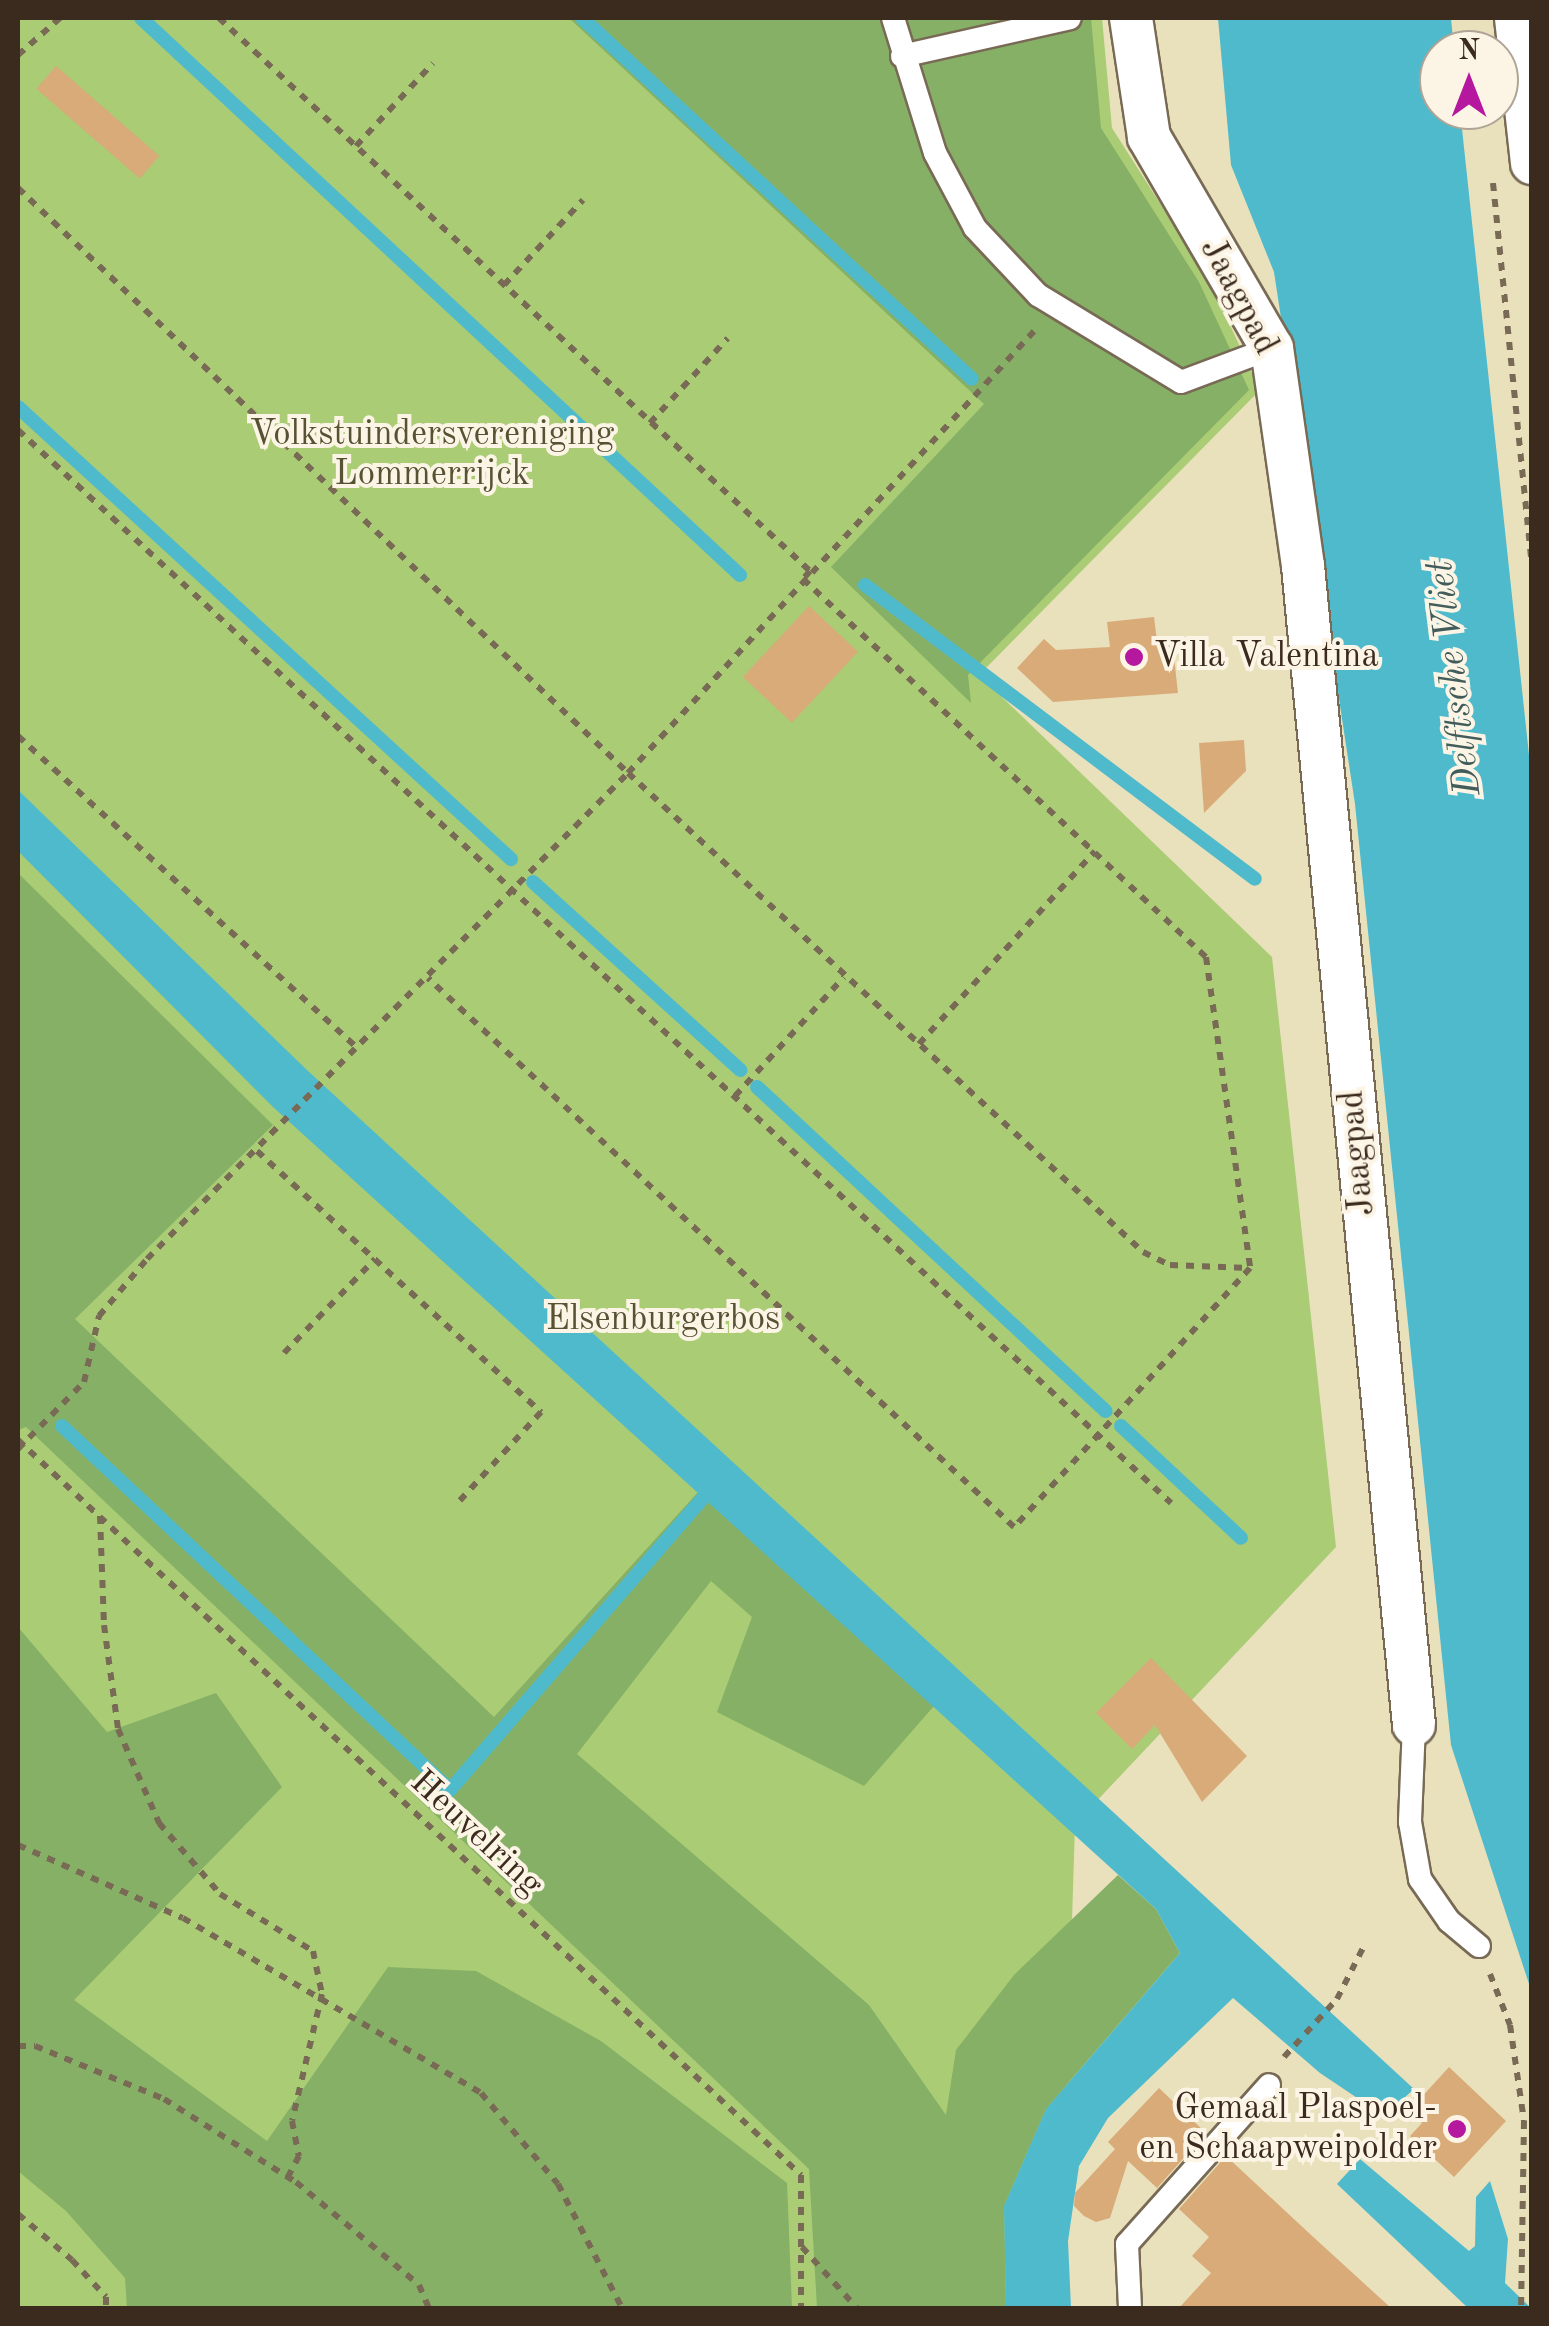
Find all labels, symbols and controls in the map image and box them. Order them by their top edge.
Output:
north arrow [1419,30,1519,130]
text: N [1458,38,1480,66]
street label: Jaagpad [1190,231,1286,363]
park label: Volkstuindersvereniging Lommerrijck [250,414,614,496]
water label: Delftsche Vliet [1419,558,1493,798]
place label: Villa Valentina [1154,636,1379,678]
marker: Villa Valentina [1123,646,1145,668]
street label: Jaagpad [1332,1088,1384,1218]
park label: Elsenburgerbos [546,1299,780,1341]
street label: Heuvelring [401,1762,551,1906]
place label: Gemaal Plaspoel- en Schaapweipolder [1139,2088,1437,2170]
marker: Gemaal Plaspoel- en Schaapweipolder [1446,2118,1468,2140]

